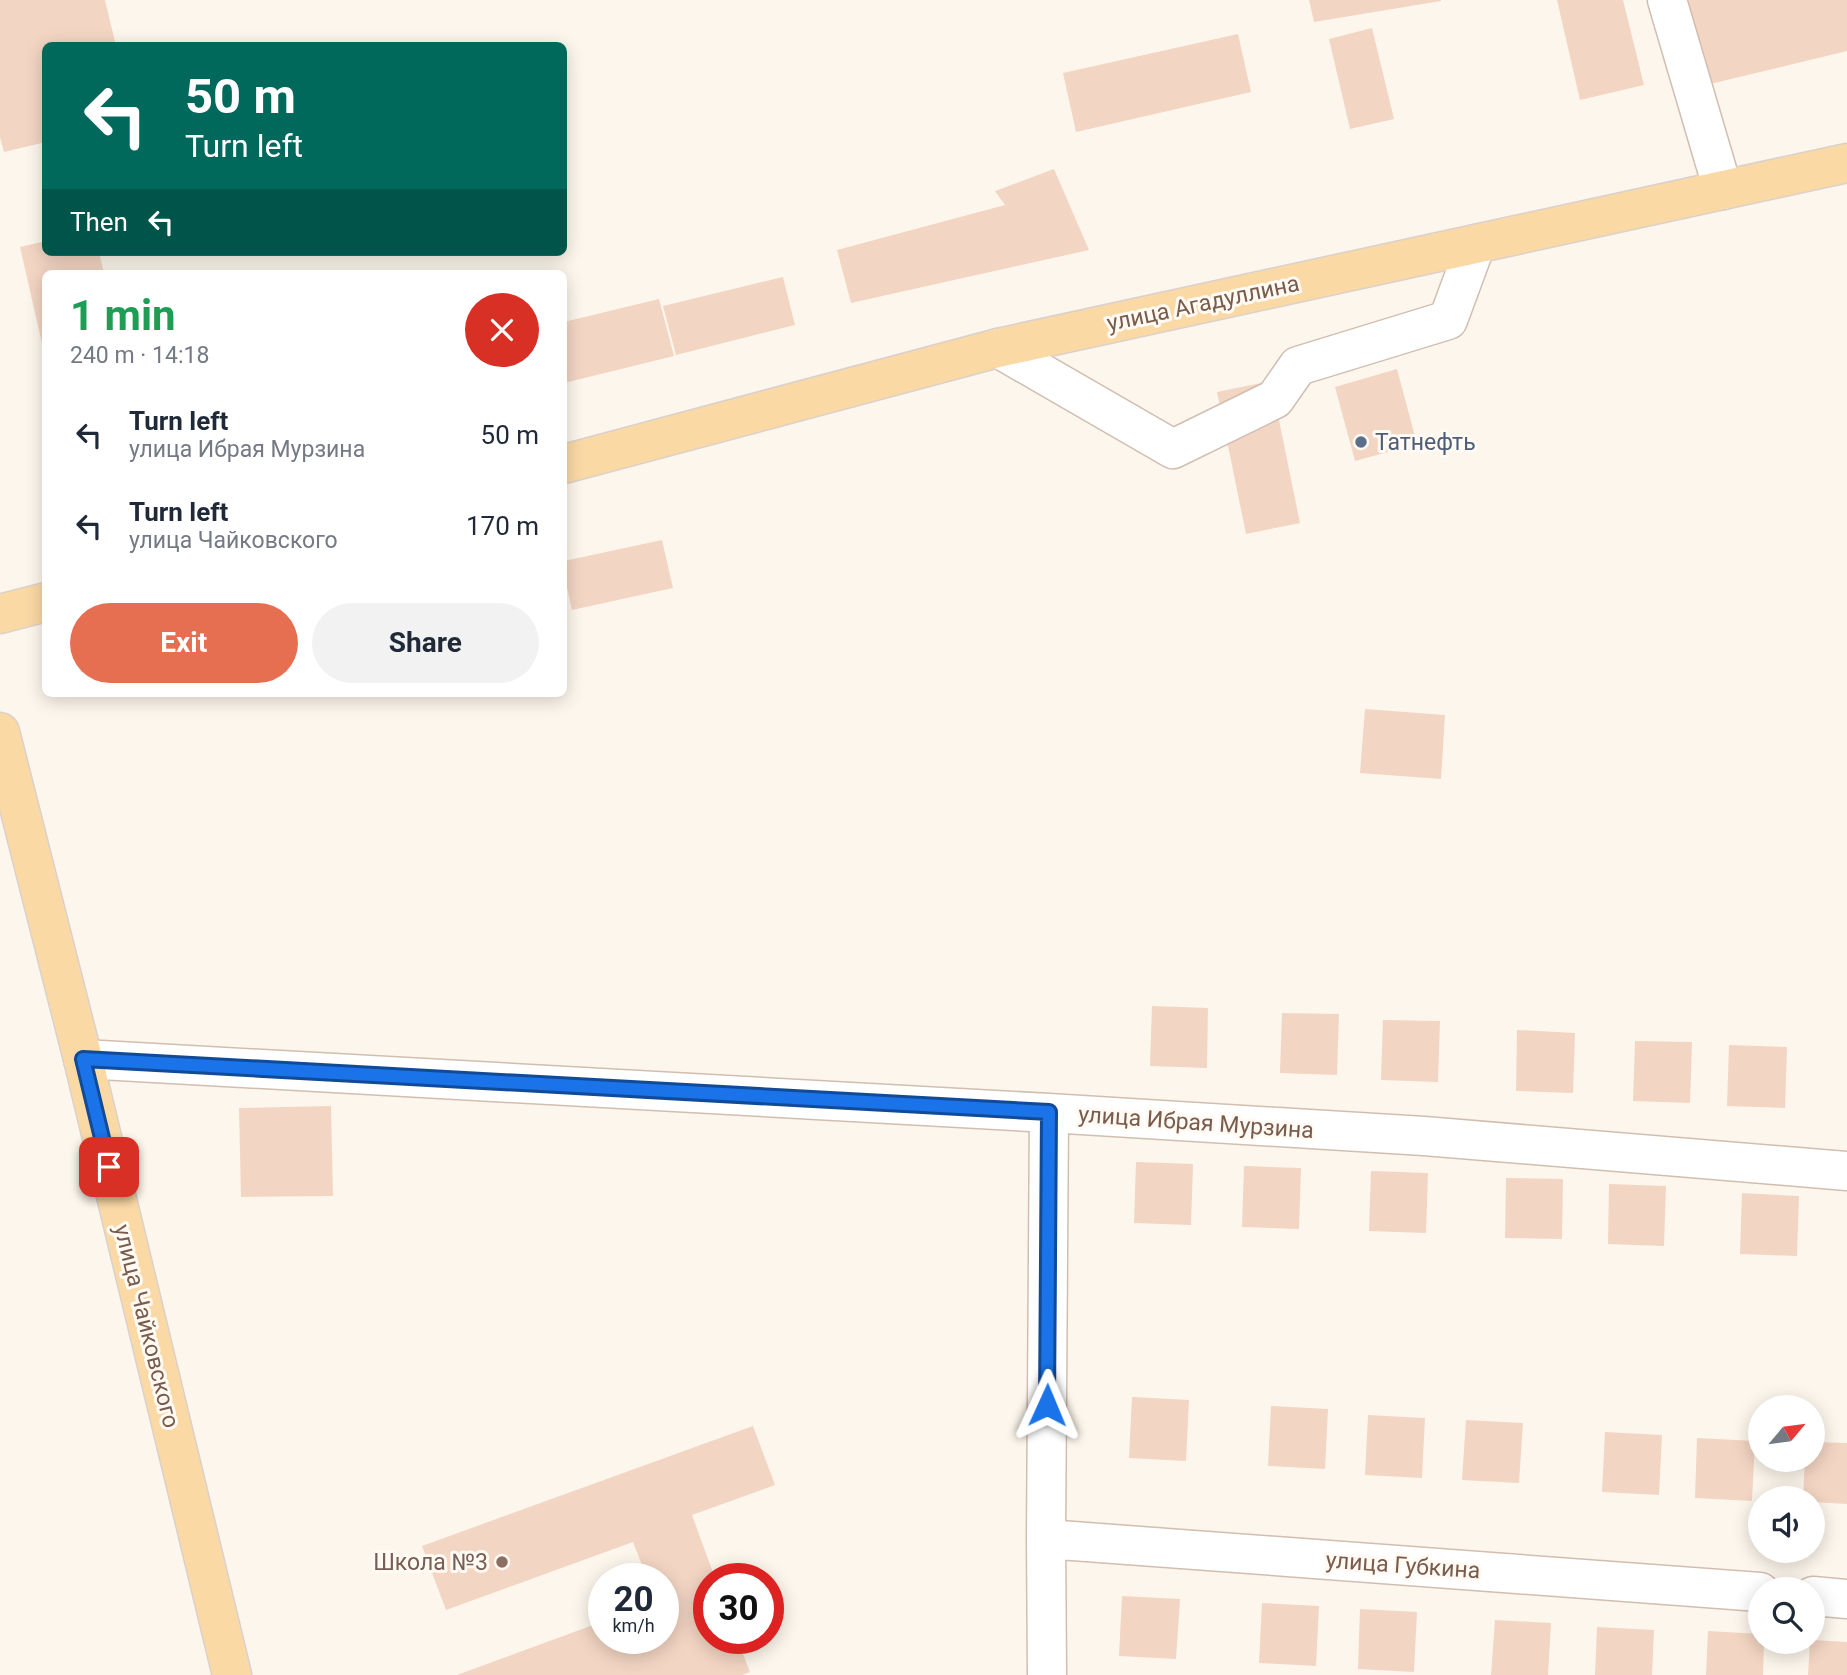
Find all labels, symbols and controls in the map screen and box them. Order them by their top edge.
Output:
text: 50 m [185,68,296,125]
icon: left [70,70,161,161]
text: Turn left [185,127,303,165]
icon: left [142,203,180,241]
text: Then [70,207,128,237]
street label: улица Агадуллина [1104,270,1302,337]
text: 1 min [70,291,176,340]
button: close [465,293,539,367]
text: 240 m · 14:18 [70,342,209,369]
text: Turn left [129,406,228,436]
icon: left [70,416,108,454]
text: 50 m [481,420,539,450]
place label: Татнефть [1375,429,1476,456]
marker: Татнефть [1353,434,1369,450]
text: улица Ибрая Мурзина [129,436,365,463]
text: Turn left [129,497,228,527]
icon: left [70,507,108,545]
text: 170 m [466,511,539,541]
text: улица Чайковского [129,527,338,554]
button: Exit [70,603,298,683]
button: Share [312,603,539,683]
street label: улица Ибрая Мурзина [1077,1101,1315,1144]
pin [79,1137,139,1197]
icon: arrive [90,1148,128,1186]
street label: улица Чайковского [108,1222,185,1431]
position arrow [1010,1368,1084,1442]
north arrow [1748,1395,1825,1472]
map controls [1748,1395,1825,1654]
button: sound [1748,1486,1825,1563]
street label: улица Губкина [1325,1547,1481,1584]
place label: Школа №3 [373,1549,488,1576]
marker: Школа №3 [494,1554,510,1570]
speed limit sign: 30 [693,1563,784,1654]
button: search [1748,1577,1825,1654]
text: 20 [613,1579,654,1620]
text: km/h [612,1615,655,1636]

